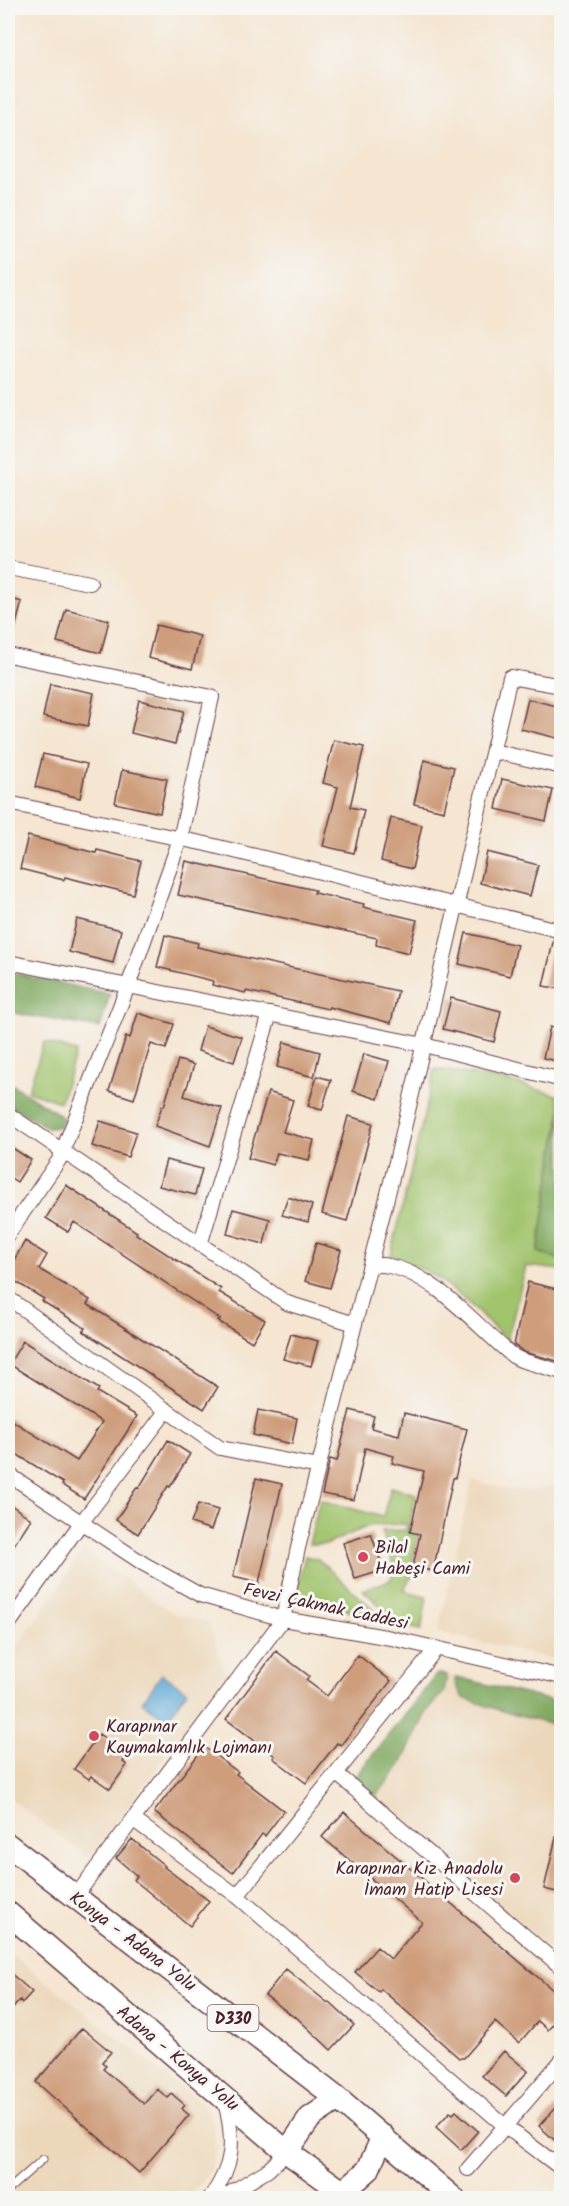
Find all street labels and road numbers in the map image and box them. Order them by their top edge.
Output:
street label: Fevzi Çakmak Caddesi [241,1576,412,1639]
street label: Konya - Adana Yolu [62,1885,202,2000]
street label: Adana - Konya Yolu [109,1999,245,2120]
road number: D330 [208,2005,258,2031]

